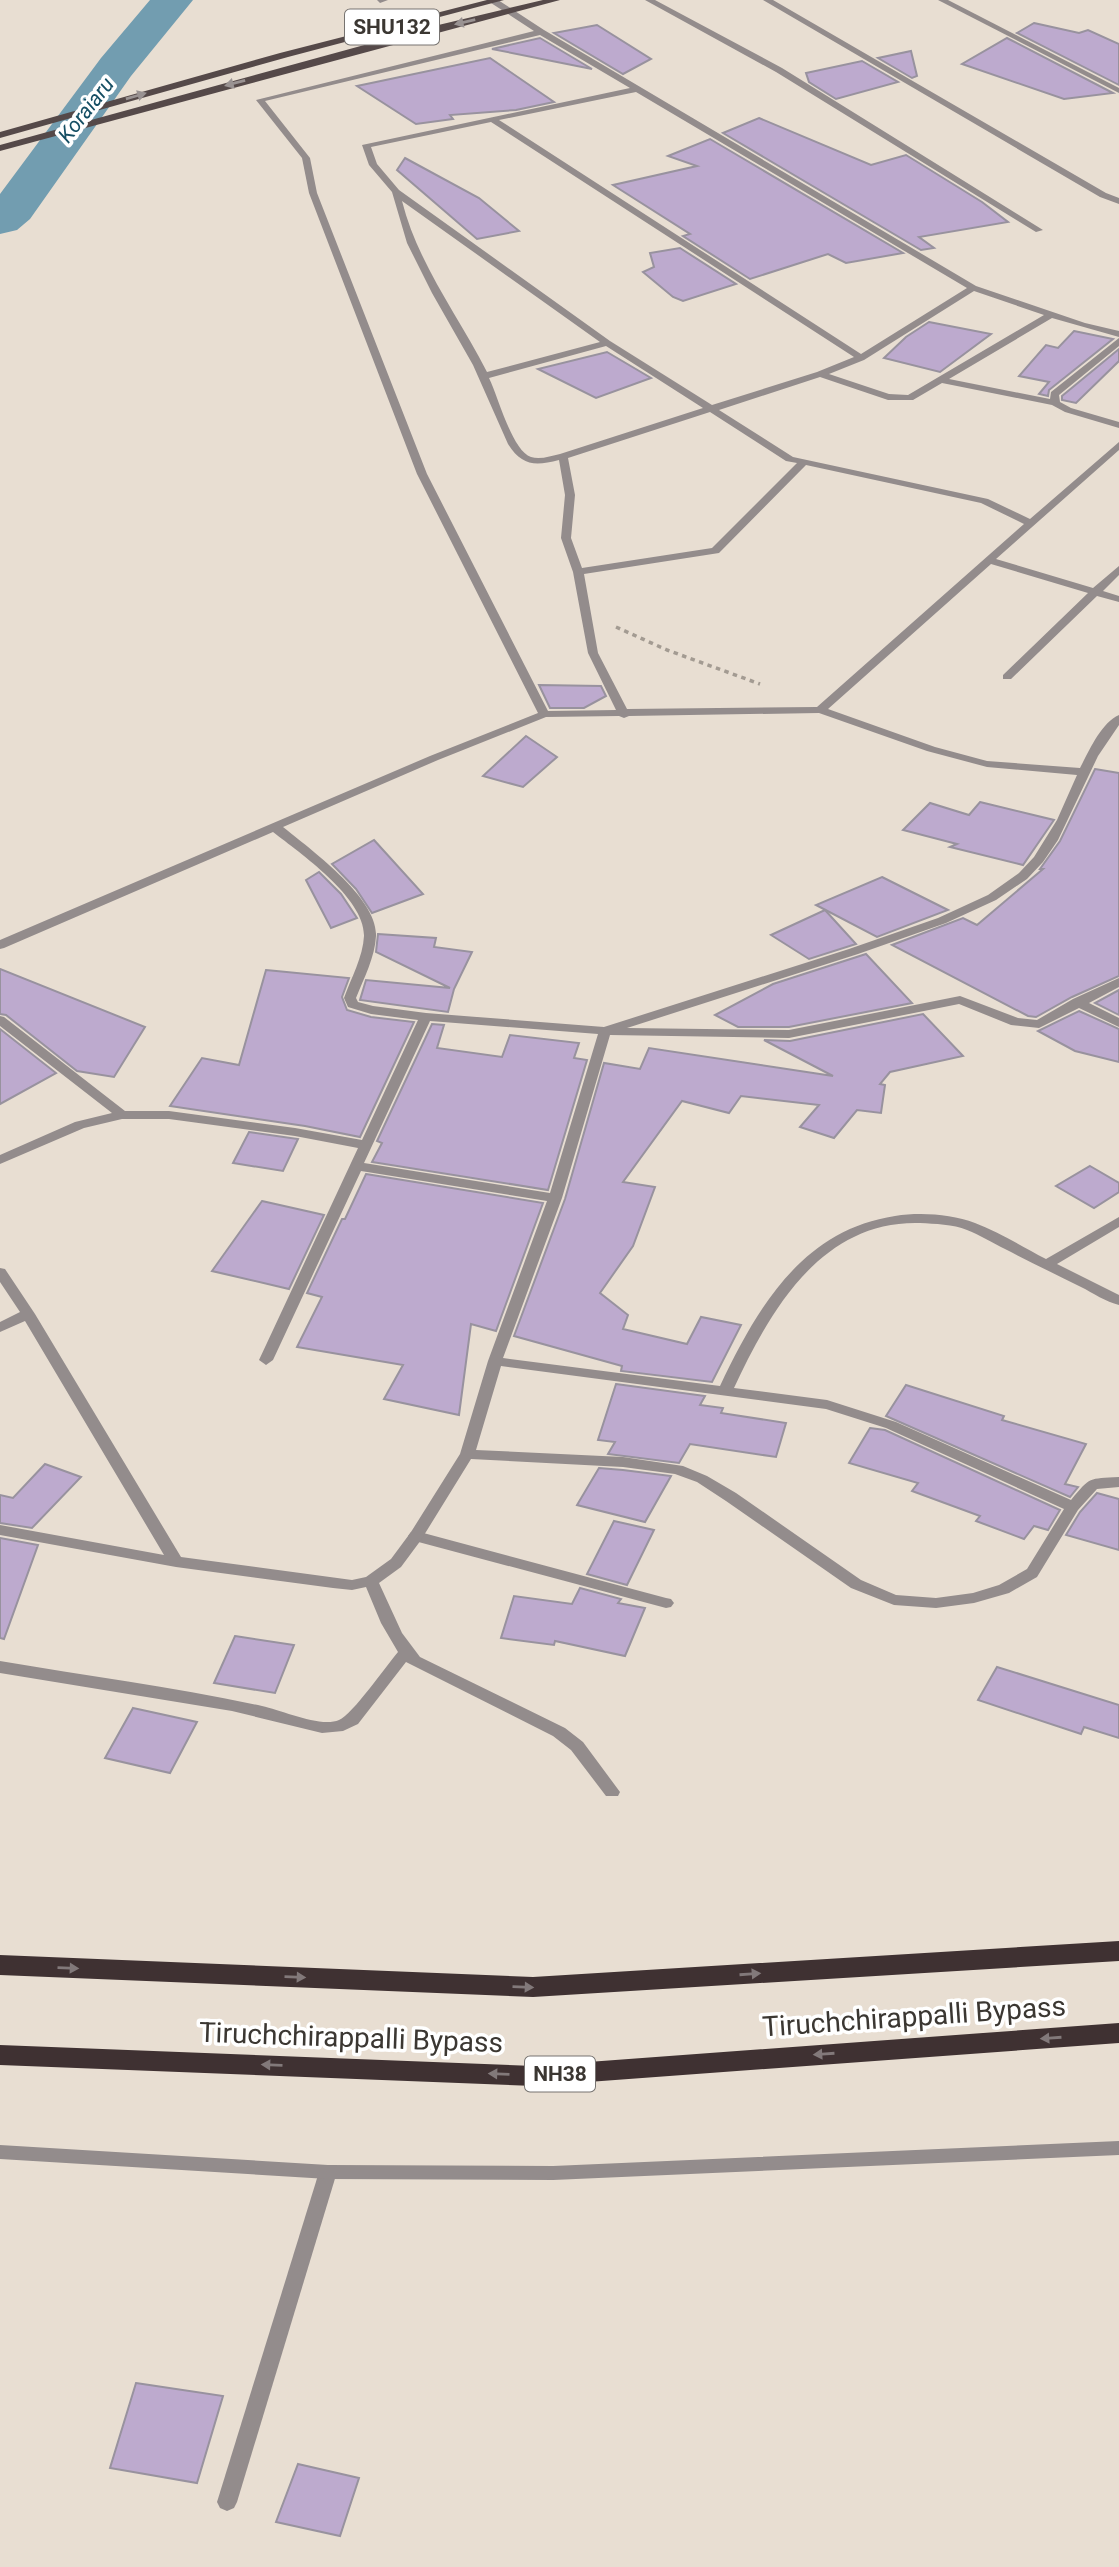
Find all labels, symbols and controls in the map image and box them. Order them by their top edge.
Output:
road number: SHU132 [345,10,439,44]
one-way arrow [454,16,476,27]
water label: Koraiaru [53,73,119,147]
one-way arrow [224,78,246,89]
one-way arrow [126,90,148,101]
one-way arrow [57,1962,79,1973]
one-way arrow [739,1968,761,1979]
one-way arrow [285,1972,307,1983]
one-way arrow [512,1981,534,1992]
street label: Tiruchchirappalli Bypass [761,1989,1067,2044]
street label: Tiruchchirappalli Bypass [198,2016,504,2059]
one-way arrow [1040,2033,1062,2044]
one-way arrow [813,2049,835,2060]
road number: NH38 [525,2056,595,2092]
one-way arrow [261,2060,283,2071]
one-way arrow [488,2069,510,2080]

